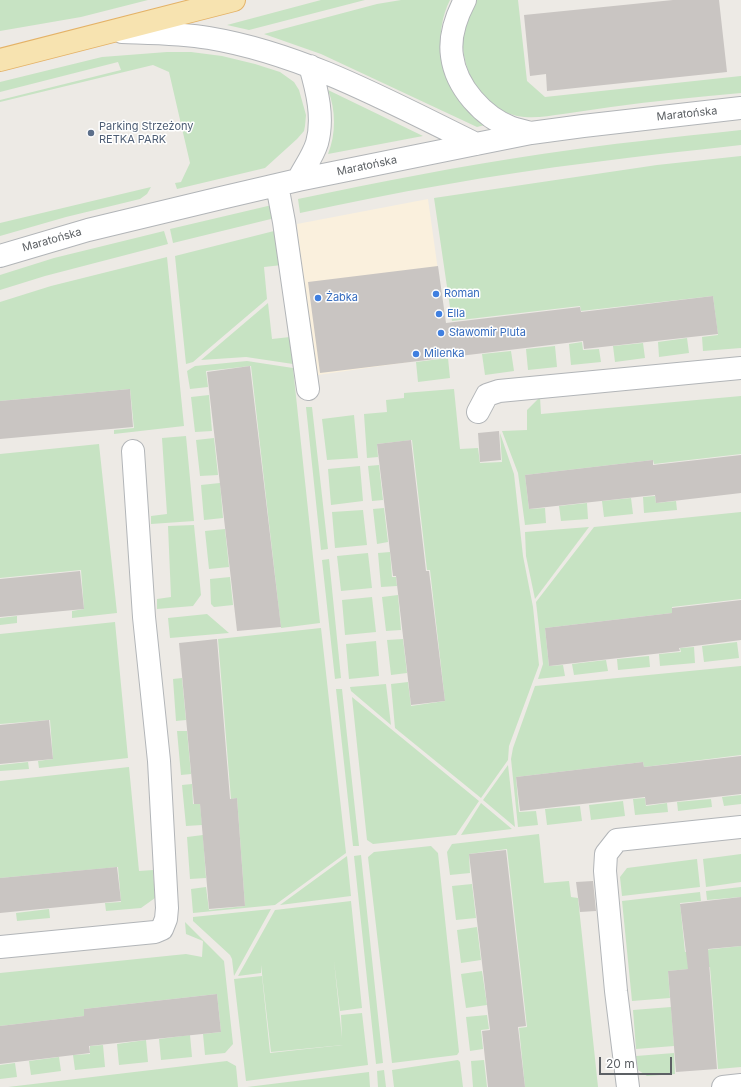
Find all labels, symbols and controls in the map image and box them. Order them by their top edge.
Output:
street label: Maratońska [656,104,718,124]
place label: Parking Strzeżony RETKA PARK [99,120,194,146]
marker: Parking Strzeżony RETKA PARK [86,128,96,138]
street label: Maratońska [336,153,398,179]
street label: Maratońska [21,225,83,255]
place label: Roman [444,287,480,301]
marker: Roman [431,289,441,299]
place label: Żabka [326,291,358,305]
marker: Żabka [313,293,323,303]
place label: Ella [447,307,465,321]
marker: Ella [434,309,444,319]
place label: Sławomir Pluta [449,326,526,340]
marker: Sławomir Pluta [436,328,446,338]
place label: Milenka [424,347,464,361]
marker: Milenka [411,349,421,359]
scale bar [601,1049,674,1075]
text: 20 m [606,1056,635,1071]

